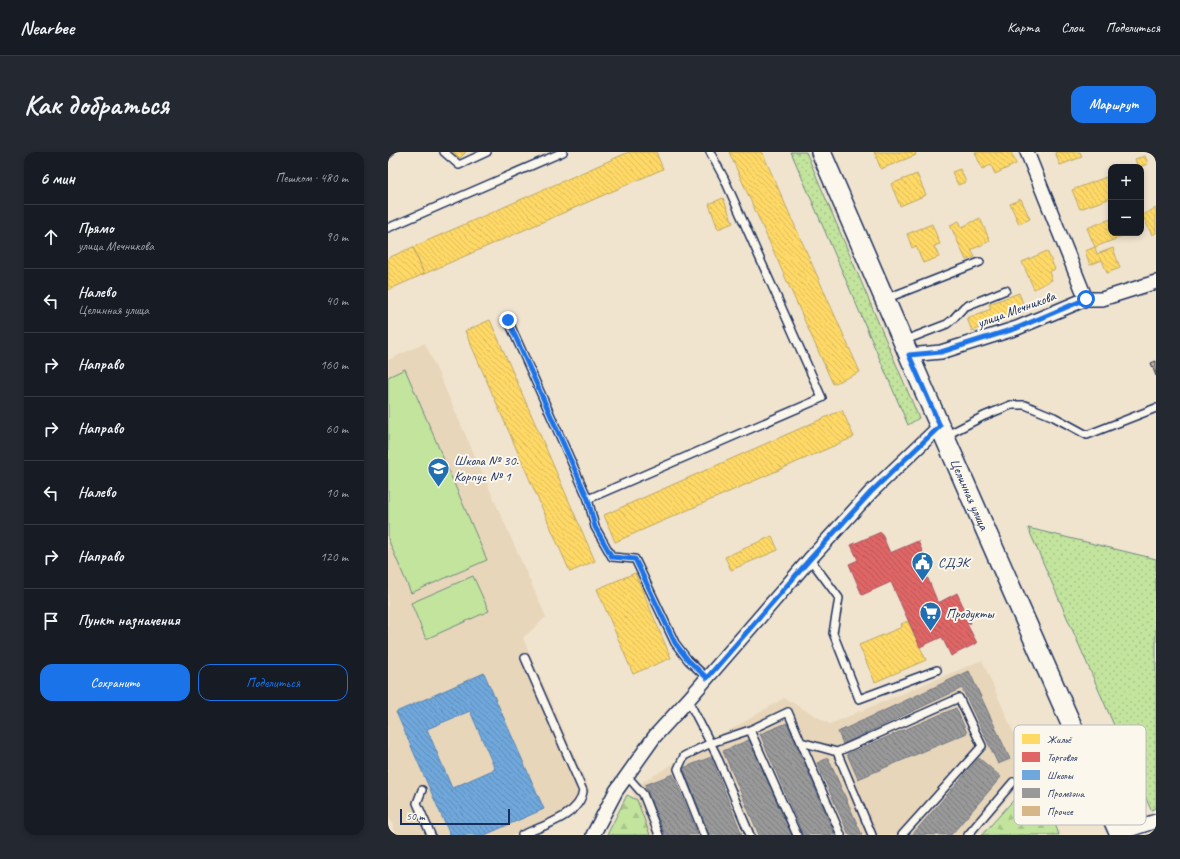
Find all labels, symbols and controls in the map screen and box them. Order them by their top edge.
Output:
text: Nearbee [20,16,74,40]
text: Карта [1007,19,1039,36]
text: Слои [1061,19,1084,36]
text: Поделиться [1106,19,1160,36]
button: Маршрут [1071,86,1156,123]
text: Как добраться [24,87,169,122]
map controls [1108,164,1144,236]
button: + [1108,164,1144,200]
text: 6 мин [40,168,75,189]
text: Пешком · 480 m [275,170,348,186]
button: − [1108,200,1144,236]
text: Прямо [78,219,114,238]
icon: ahead [40,226,62,248]
text: 90 m [326,229,348,245]
text: улица Мечникова [78,238,154,254]
text: Налево [78,283,116,302]
street label: улица Мечникова [974,287,1058,332]
icon: left [40,290,62,312]
route start [1077,290,1095,308]
text: 40 m [326,293,348,309]
text: Целинная улица [78,302,149,318]
route end [499,311,517,329]
icon: right [40,354,62,376]
text: Направо [78,355,124,374]
text: 160 m [320,357,348,373]
icon: right [40,418,62,440]
text: Направо [78,419,124,438]
text: 60 m [326,421,348,437]
place label: Школа № 30. Корпус № 1 [454,452,519,485]
school or university icon: Школа № 30. Корпус № 1 [426,455,452,488]
street label: Целинная улица [946,456,993,534]
icon: left [40,482,62,504]
text: Налево [78,483,116,502]
text: 10 m [326,485,348,501]
icon: right [40,546,62,568]
text: Направо [78,547,124,566]
text: 120 m [320,549,348,565]
public building icon: СДЭК [909,549,935,582]
place label: СДЭК [938,554,972,571]
supermarket icon: Продукты [917,600,943,633]
place label: Продукты [946,605,995,622]
icon: arrive [40,610,62,632]
text: Пункт назначения [78,611,180,630]
button: Сохранить [40,664,190,701]
button: Поделиться [198,664,348,701]
legend [1014,725,1146,825]
text: Жильё [1047,732,1073,746]
text: Торговля [1047,750,1078,764]
text: Школы [1047,768,1074,782]
text: Промзона [1047,786,1086,800]
text: Прочее [1047,804,1074,818]
scale bar [400,807,510,826]
text: 50 m [406,809,425,823]

